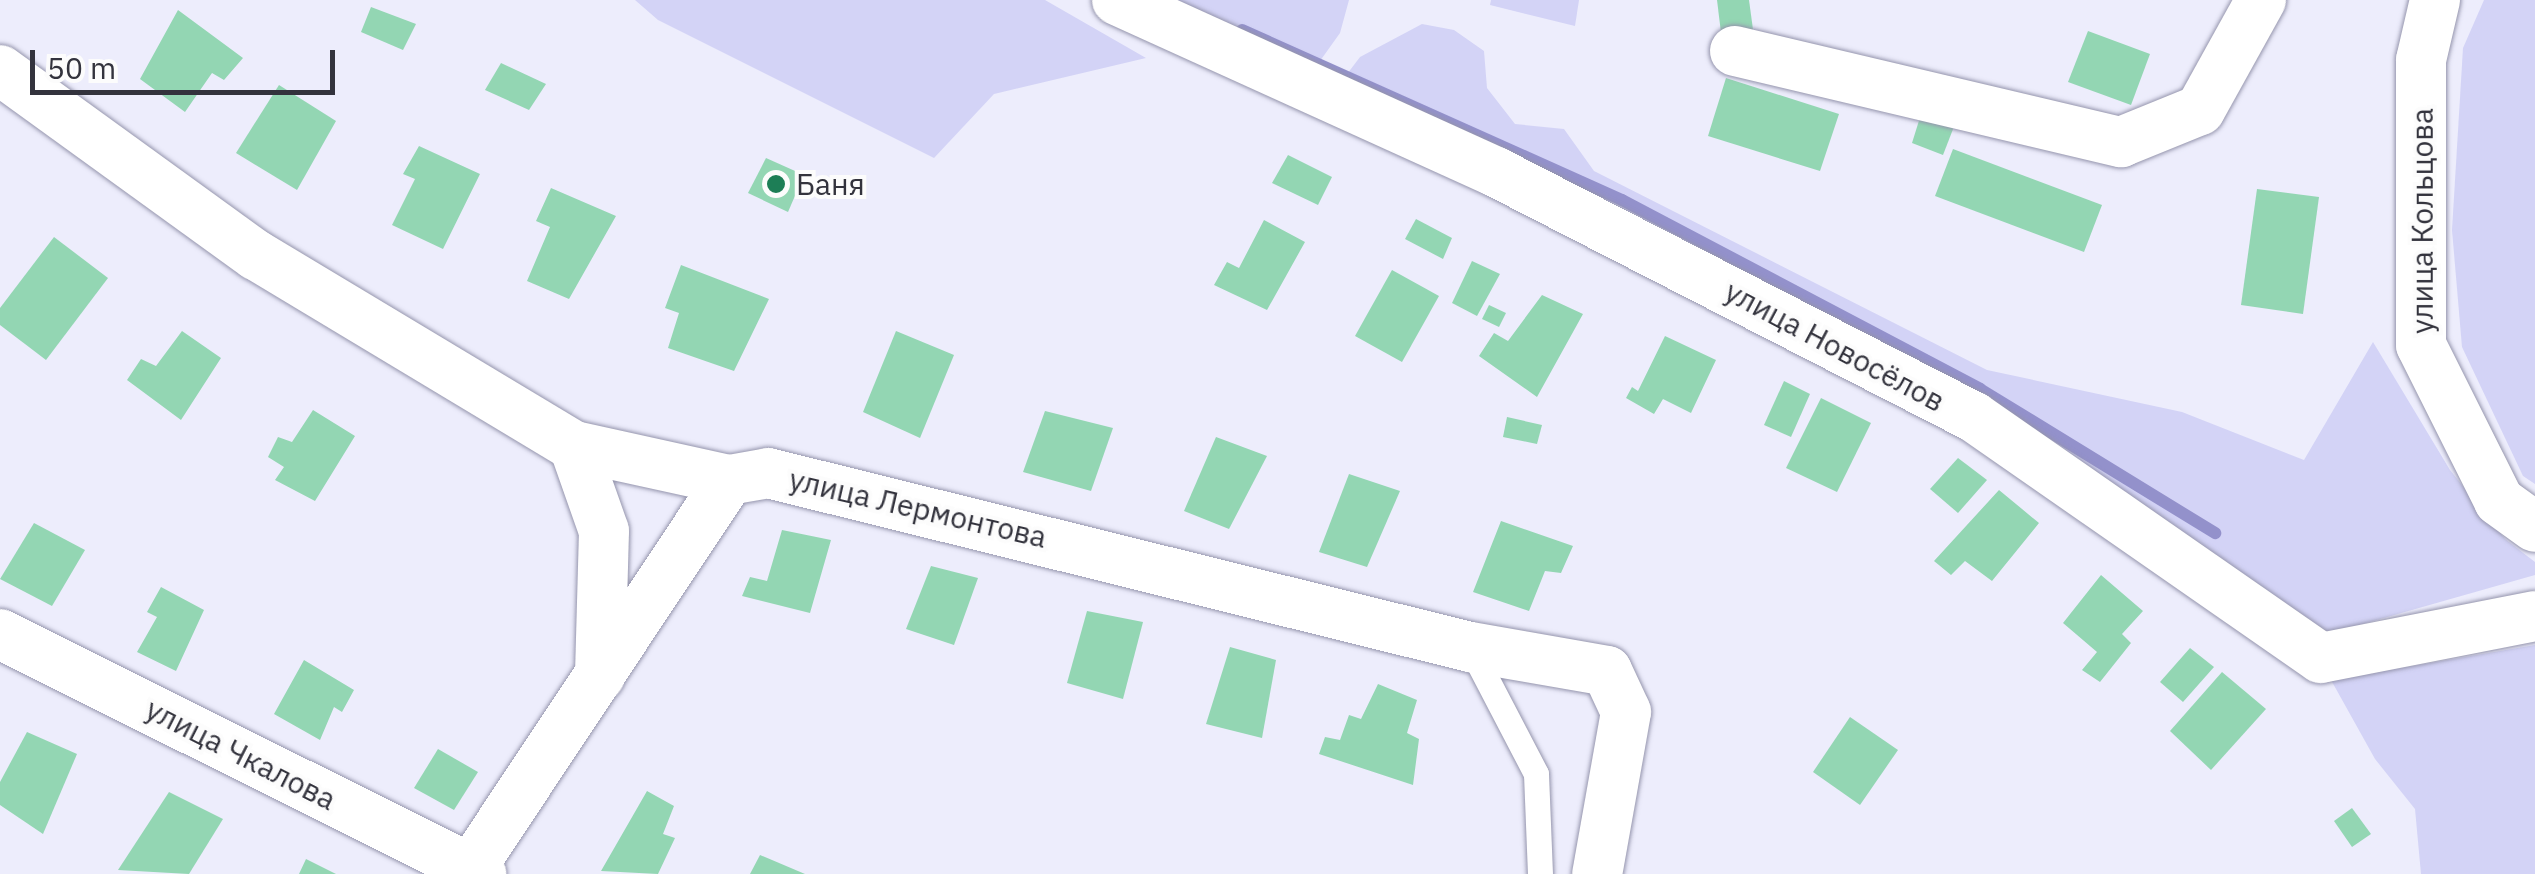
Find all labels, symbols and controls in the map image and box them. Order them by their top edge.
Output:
scale bar [35,30,340,92]
text: 50 m [47,48,116,87]
street label: улица Кольцова [2404,108,2440,334]
place label: Баня [796,166,865,202]
marker: Баня [765,173,787,195]
street label: улица Новосёлов [1719,273,1951,419]
street label: улица Лермонтова [786,461,1050,555]
street label: улица Чкалова [140,691,342,817]

